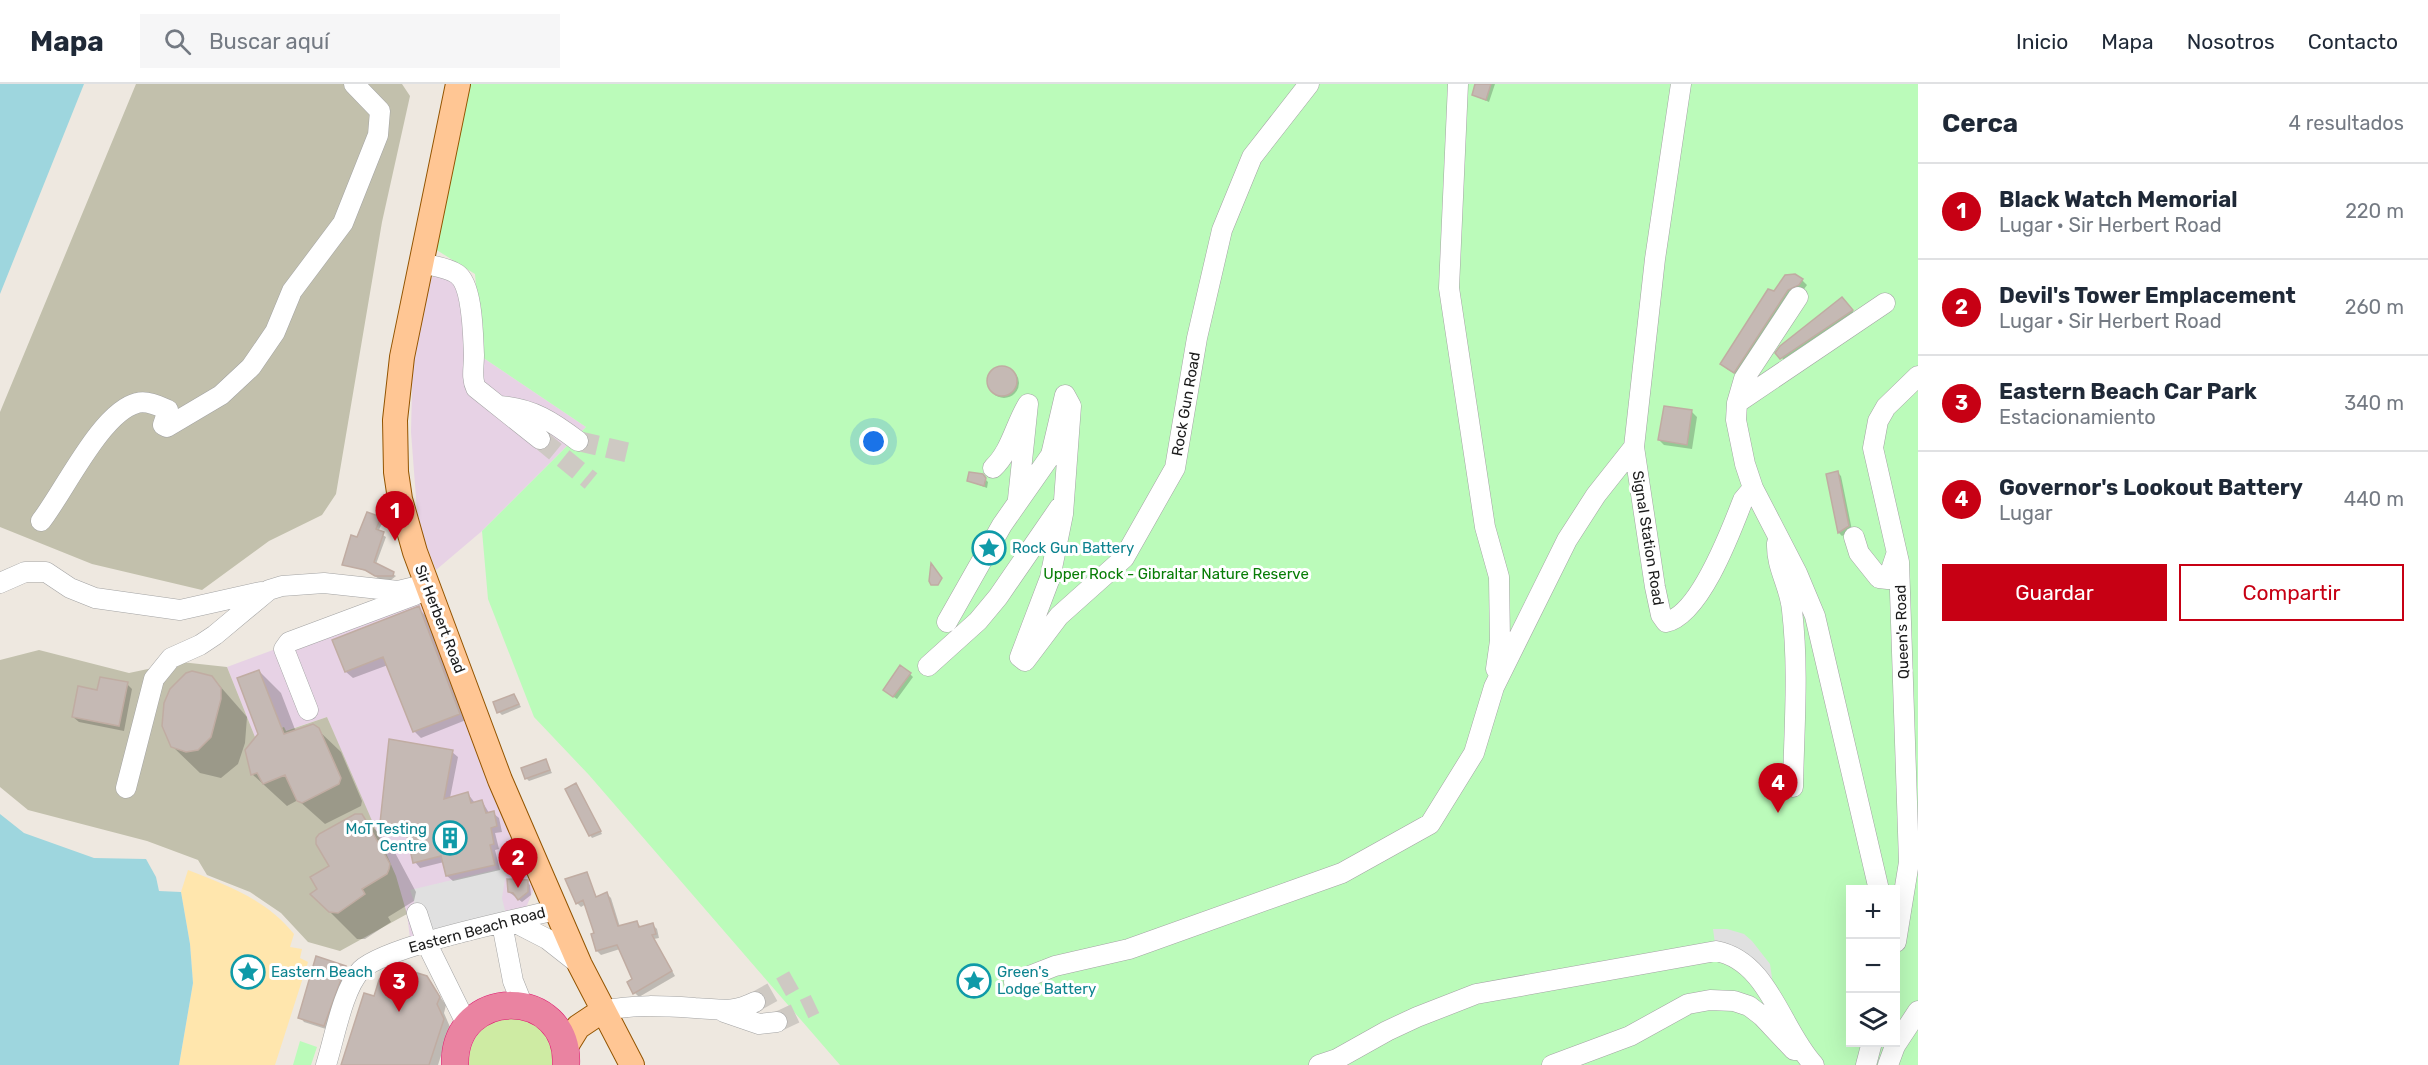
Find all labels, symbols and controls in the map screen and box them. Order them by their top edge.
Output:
search box [140,14,560,68]
text: Mapa [30,25,104,58]
icon: search [161,25,194,58]
text: Buscar aquí [209,28,329,55]
text: Inicio [2016,29,2068,54]
text: Mapa [2101,29,2154,54]
text: Nosotros [2187,29,2275,54]
text: Contacto [2308,29,2398,54]
text: Cerca [1942,108,2018,139]
text: 4 resultados [2289,111,2404,135]
text: Black Watch Memorial [1999,186,2237,213]
text: 1 [1957,199,1966,223]
text: 220 m [2345,199,2404,223]
text: Lugar · Sir Herbert Road [1999,213,2222,237]
text: Devil's Tower Emplacement [1999,282,2296,309]
text: 2 [1955,295,1968,319]
text: 260 m [2345,295,2404,319]
text: Lugar · Sir Herbert Road [1999,309,2222,333]
street label: Rock Gun Road [1168,351,1204,457]
text: Eastern Beach Car Park [1999,378,2257,405]
text: 3 [1955,391,1968,415]
text: 340 m [2344,391,2404,415]
text: Estacionamiento [1999,405,2156,429]
your location [859,427,888,456]
street label: Signal Station Road [1628,469,1668,607]
text: Governor's Lookout Battery [1999,474,2303,501]
text: 4 [1955,487,1968,511]
text: 440 m [2344,487,2404,511]
pin: 1 [376,492,414,541]
text: Lugar [1999,501,2053,525]
place icon: Rock Gun Battery [971,530,1007,566]
place label: Rock Gun Battery [1012,539,1134,557]
street label: Sir Herbert Road [411,562,469,676]
button: Guardar [1942,564,2167,621]
button: Compartir [2179,564,2404,621]
park label: Upper Rock - Gibraltar Nature Reserve [1043,565,1309,583]
street label: Queen's Road [1891,584,1913,680]
pin: 4 [1758,764,1798,813]
place label: MoT Testing Centre [345,820,427,855]
building icon: MoT Testing Centre [432,820,468,856]
pin: 2 [498,838,538,888]
map controls [1846,885,1900,1047]
button: + [1846,885,1900,939]
street label: Eastern Beach Road [407,903,547,957]
button: − [1846,939,1900,993]
place icon: Eastern Beach [230,954,266,990]
pin: 3 [380,962,418,1012]
place label: Eastern Beach [271,963,373,981]
place icon: Green's Lodge Battery [956,963,992,999]
place label: Green's Lodge Battery [997,963,1096,998]
button: layers [1846,993,1900,1047]

